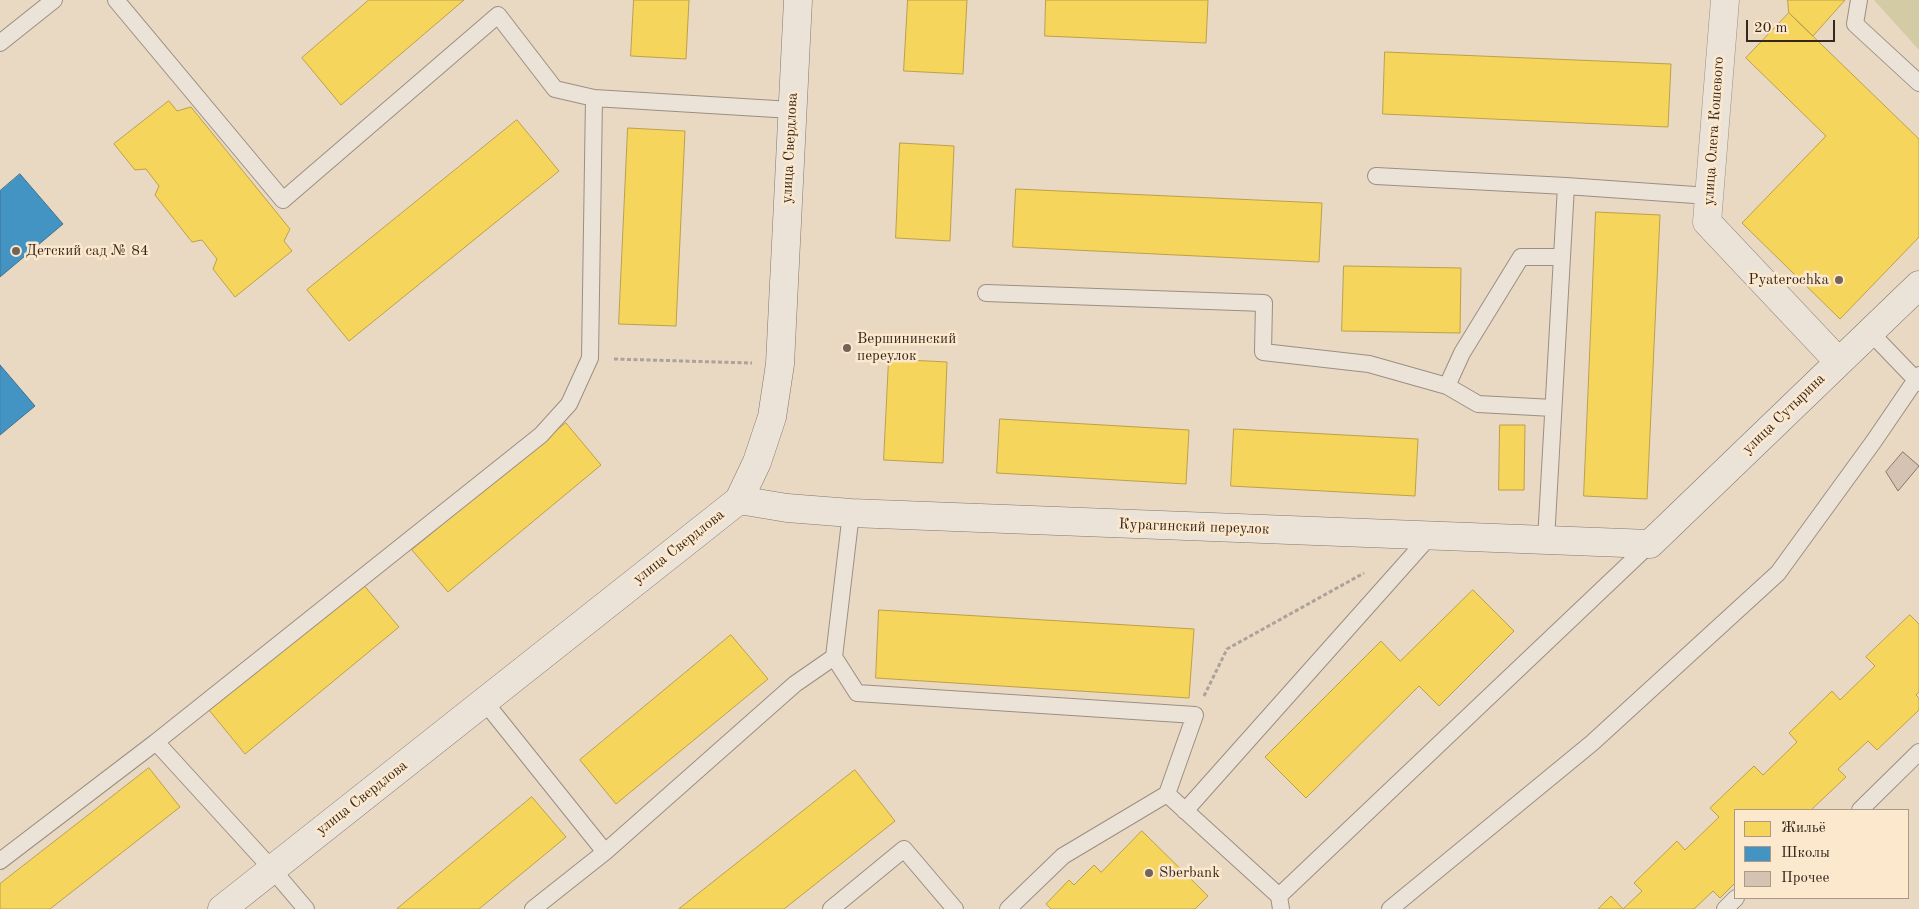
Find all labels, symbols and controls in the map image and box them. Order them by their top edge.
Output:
scale bar [1749,10,1838,42]
text: 20 m [1754,21,1788,36]
street label: улица Олега Кошевого [1700,56,1728,206]
street label: улица Свердлова [778,92,802,204]
place label: Детский сад № 84 [26,242,149,260]
marker: Детский сад № 84 [10,245,22,257]
place label: Pyaterochka [1748,271,1829,289]
marker: Pyaterochka [1833,274,1845,286]
place label: Вершининский переулок [857,330,956,365]
marker: Вершининский переулок [841,342,853,354]
street label: улица Сутырина [1739,370,1829,458]
street label: улица Свердлова [630,506,728,588]
street label: Курагинский переулок [1118,515,1270,539]
street label: улица Свердлова [313,757,411,839]
legend [1734,809,1909,899]
text: Жильё [1781,821,1826,836]
text: Школы [1781,846,1830,861]
place label: Sberbank [1159,864,1220,882]
marker: Sberbank [1143,867,1155,879]
text: Прочее [1781,871,1829,886]

